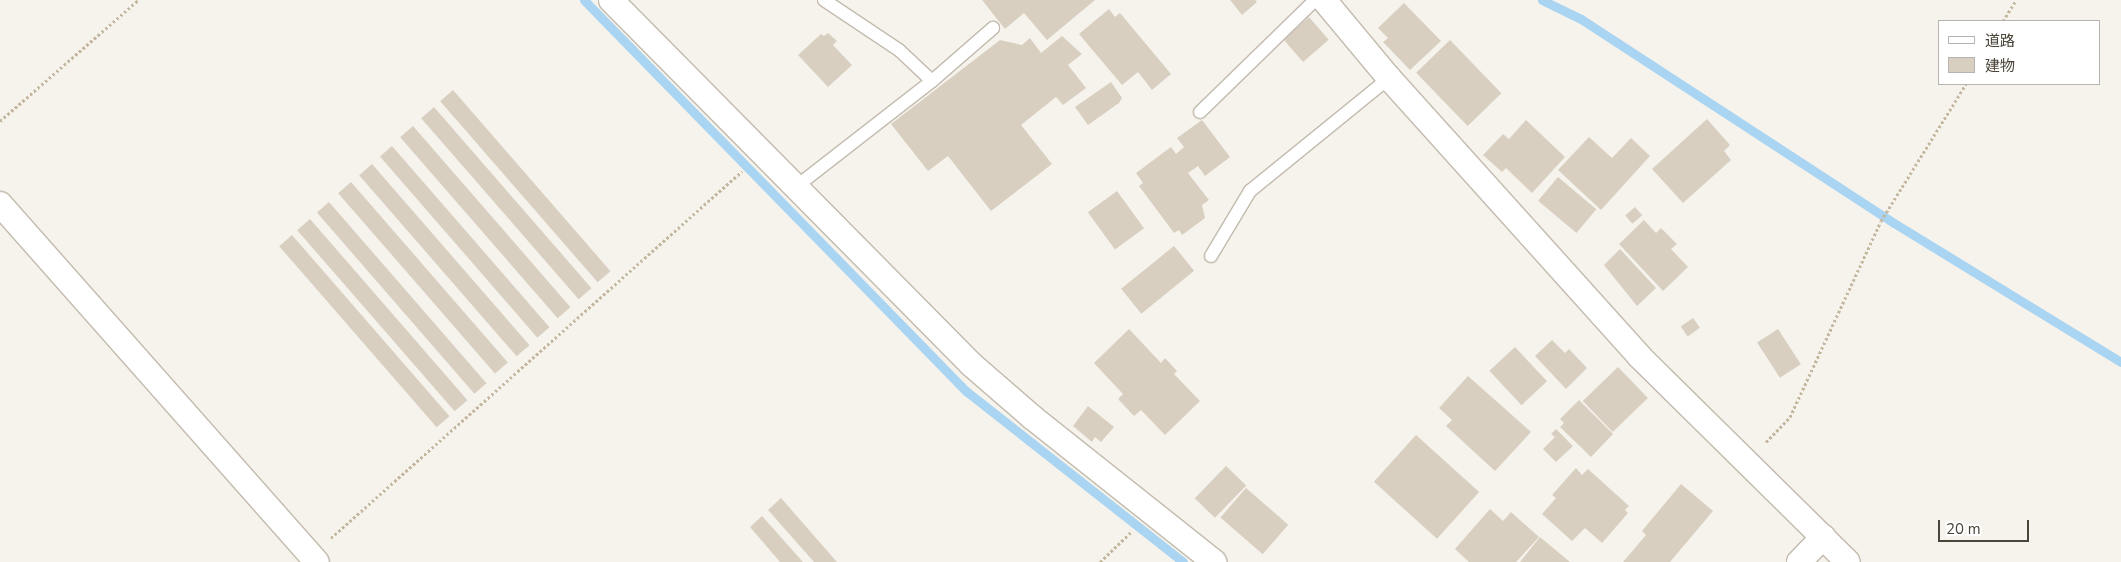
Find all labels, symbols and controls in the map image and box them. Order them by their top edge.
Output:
legend [1938,20,2101,85]
text: 道路 [1985,31,2015,51]
text: 建物 [1985,56,2015,76]
scale bar [1941,510,2032,542]
text: 20 m [1946,519,1981,539]

